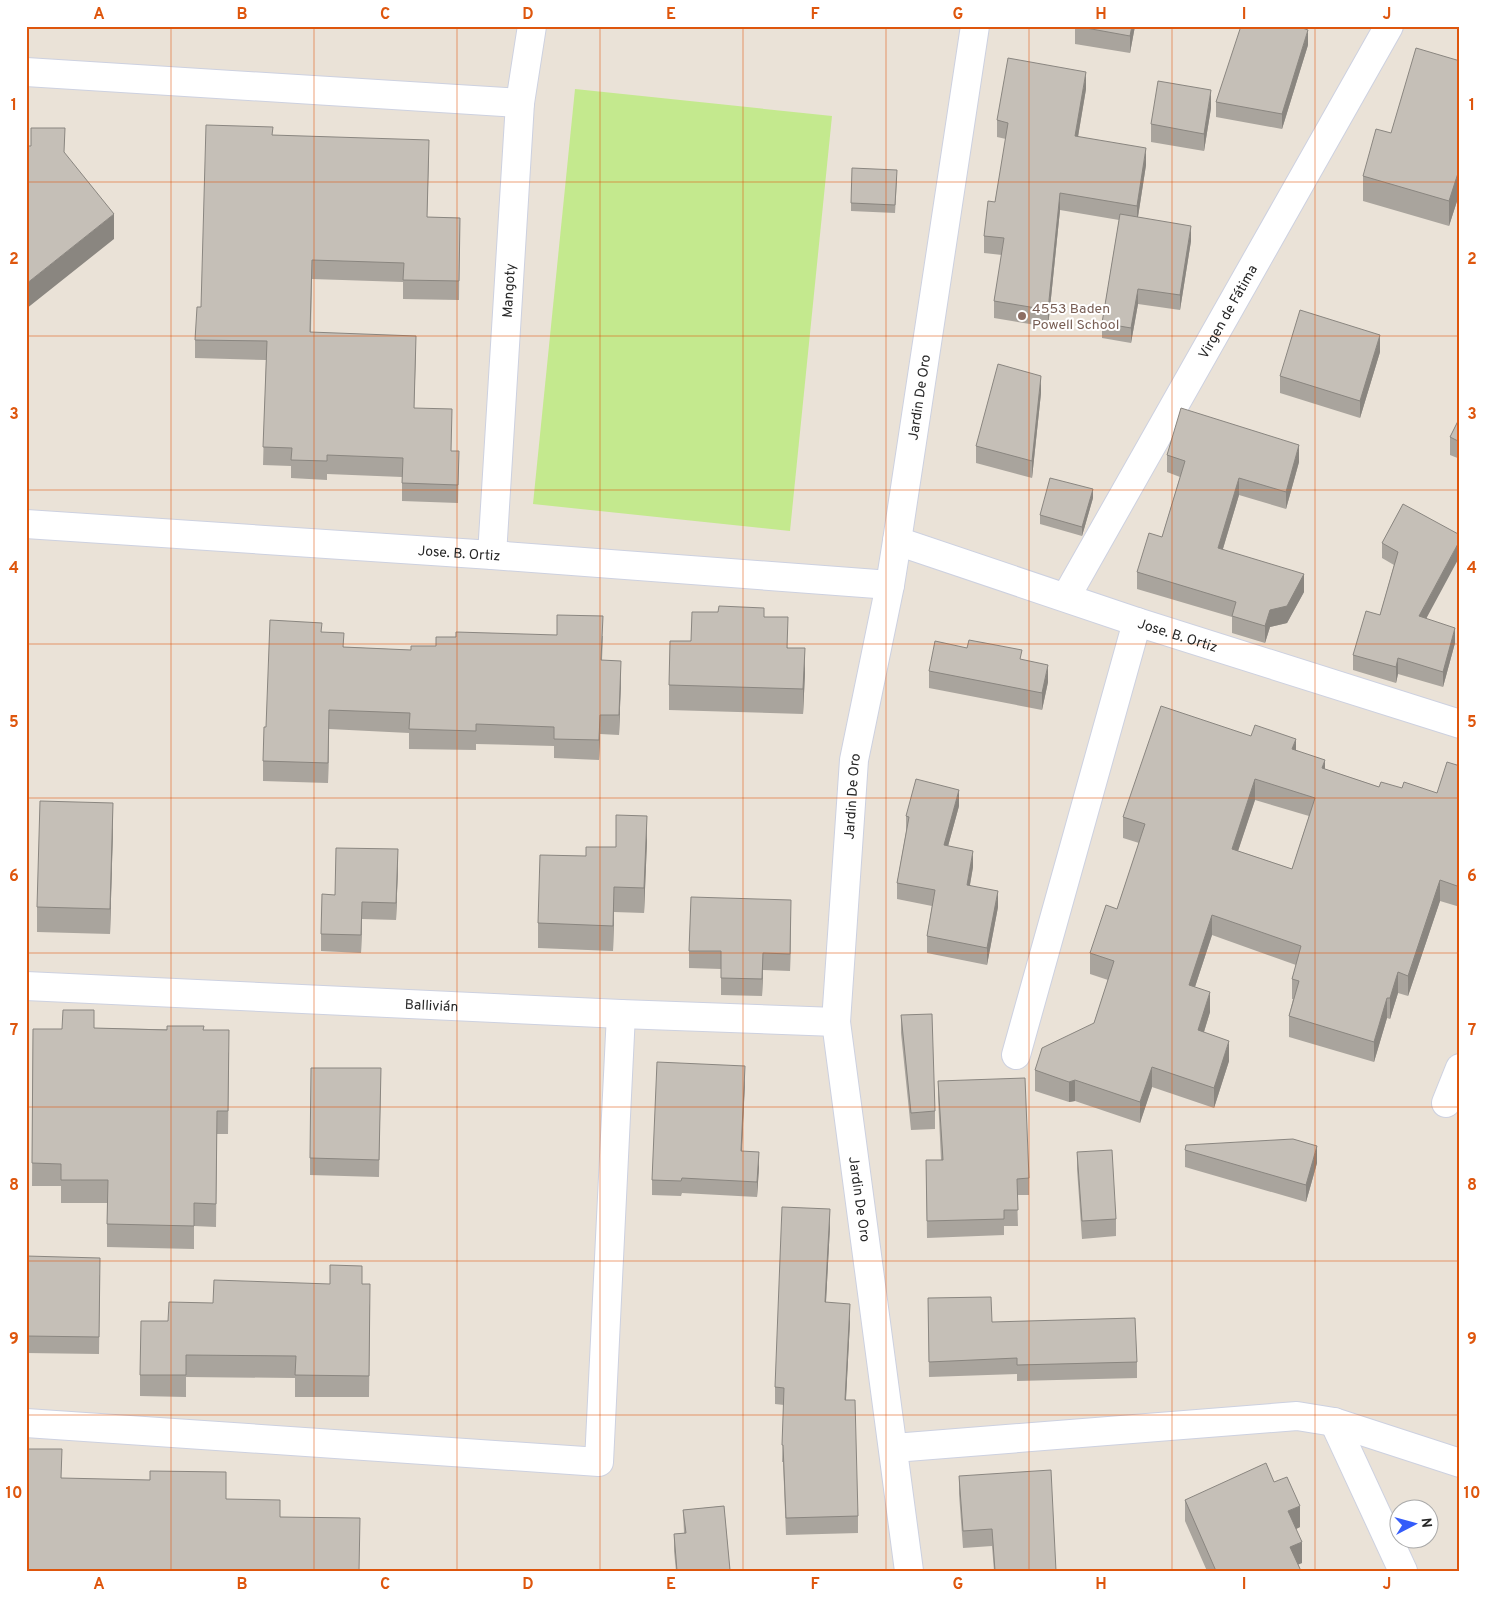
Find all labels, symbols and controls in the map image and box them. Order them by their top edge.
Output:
text: A [93,5,105,25]
text: B [236,5,248,25]
text: C [380,5,390,25]
text: D [522,5,534,25]
text: E [666,5,676,25]
text: F [810,5,820,25]
text: G [953,5,963,25]
text: H [1095,5,1107,25]
text: I [1242,5,1246,25]
text: J [1383,5,1391,25]
text: 1 [11,96,17,116]
text: 1 [1469,96,1475,116]
text: 2 [9,250,19,270]
text: 2 [1467,250,1477,270]
street label: Virgen de Fátima [1195,262,1262,362]
street label: Mangoty [500,263,520,318]
place label: 4553 Baden Powell School [1032,301,1119,334]
marker: 4553 Baden Powell School [1016,310,1028,322]
street label: Jardin De Oro [905,353,935,442]
text: 3 [9,405,19,425]
text: 3 [1467,405,1477,425]
street label: Jose. B. Ortiz [417,543,501,566]
text: 4 [9,559,19,579]
text: 4 [1467,559,1477,579]
street label: Jose. B. Ortiz [1135,616,1219,657]
text: 5 [9,713,19,733]
text: 5 [1467,713,1477,733]
street label: Jardin De Oro [842,752,865,840]
text: 6 [9,867,19,887]
text: 6 [1467,867,1477,887]
street label: Ballivián [404,997,459,1016]
text: 7 [10,1021,18,1041]
text: 7 [1468,1021,1476,1041]
street label: Jardin De Oro [844,1155,873,1243]
text: 8 [9,1176,19,1196]
text: 8 [1467,1176,1477,1196]
text: 9 [9,1330,19,1350]
text: 9 [1467,1330,1477,1350]
text: 10 [6,1484,22,1504]
text: 10 [1464,1484,1480,1504]
north arrow [1388,1500,1438,1550]
text: N [1416,1517,1434,1529]
text: A [93,1575,105,1595]
text: B [236,1575,248,1595]
text: C [380,1575,390,1595]
text: D [522,1575,534,1595]
text: E [666,1575,676,1595]
text: F [810,1575,820,1595]
text: G [953,1575,963,1595]
text: H [1095,1575,1107,1595]
text: I [1242,1575,1246,1595]
text: J [1383,1575,1391,1595]

